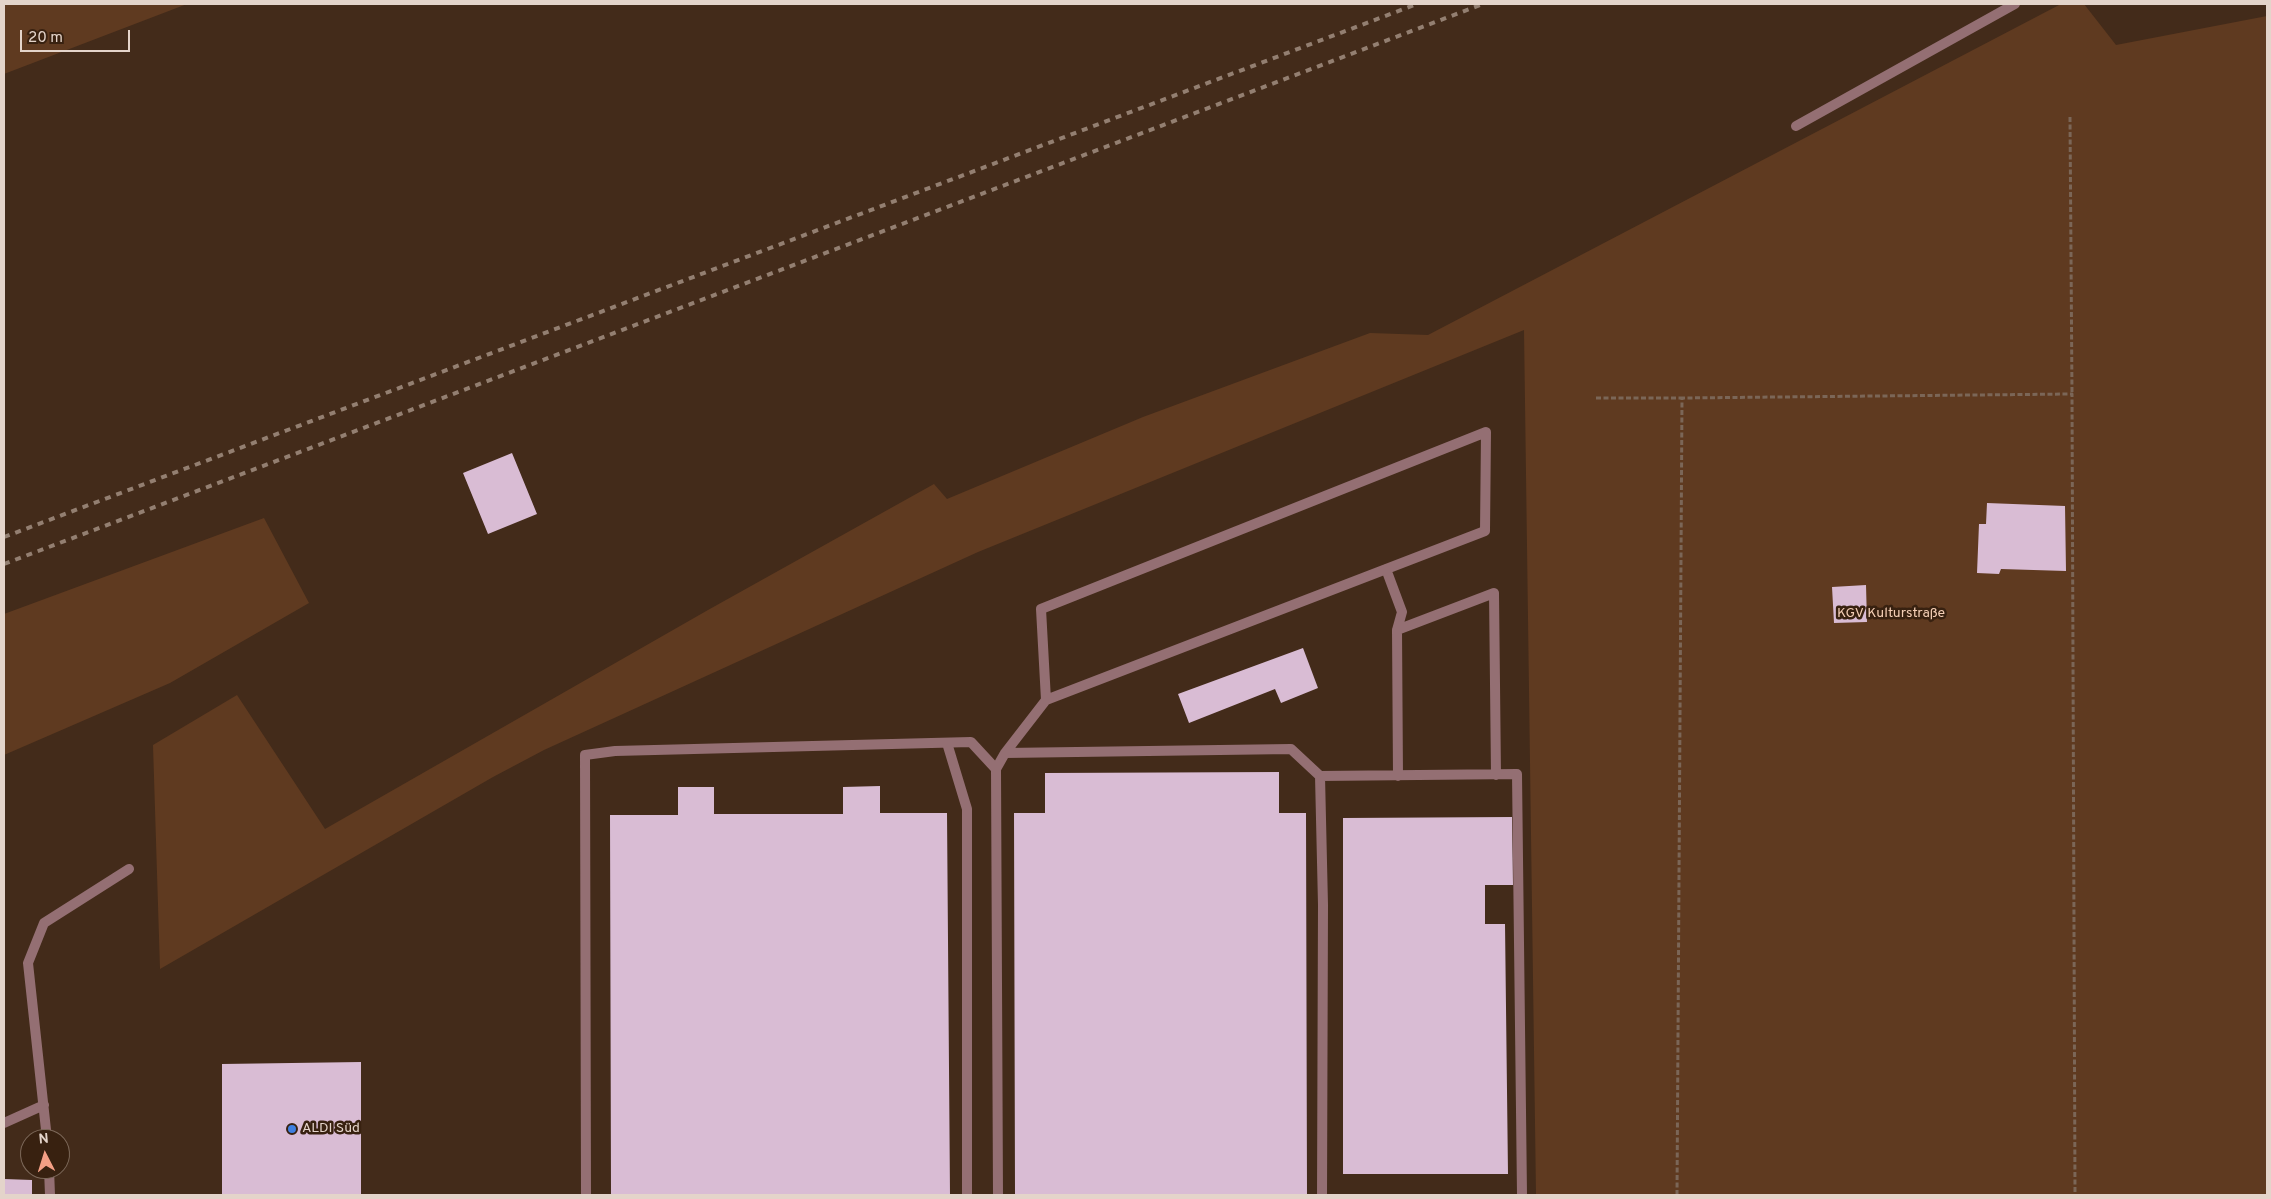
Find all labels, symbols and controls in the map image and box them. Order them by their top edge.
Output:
scale bar [22,20,132,52]
text: 20 m [28,29,63,48]
park label: KGV Kulturstraße [1837,606,1945,622]
place label: ALDI Süd [302,1121,360,1137]
marker: ALDI Süd [286,1123,298,1135]
north arrow [20,1129,70,1179]
text: N [38,1131,49,1148]

